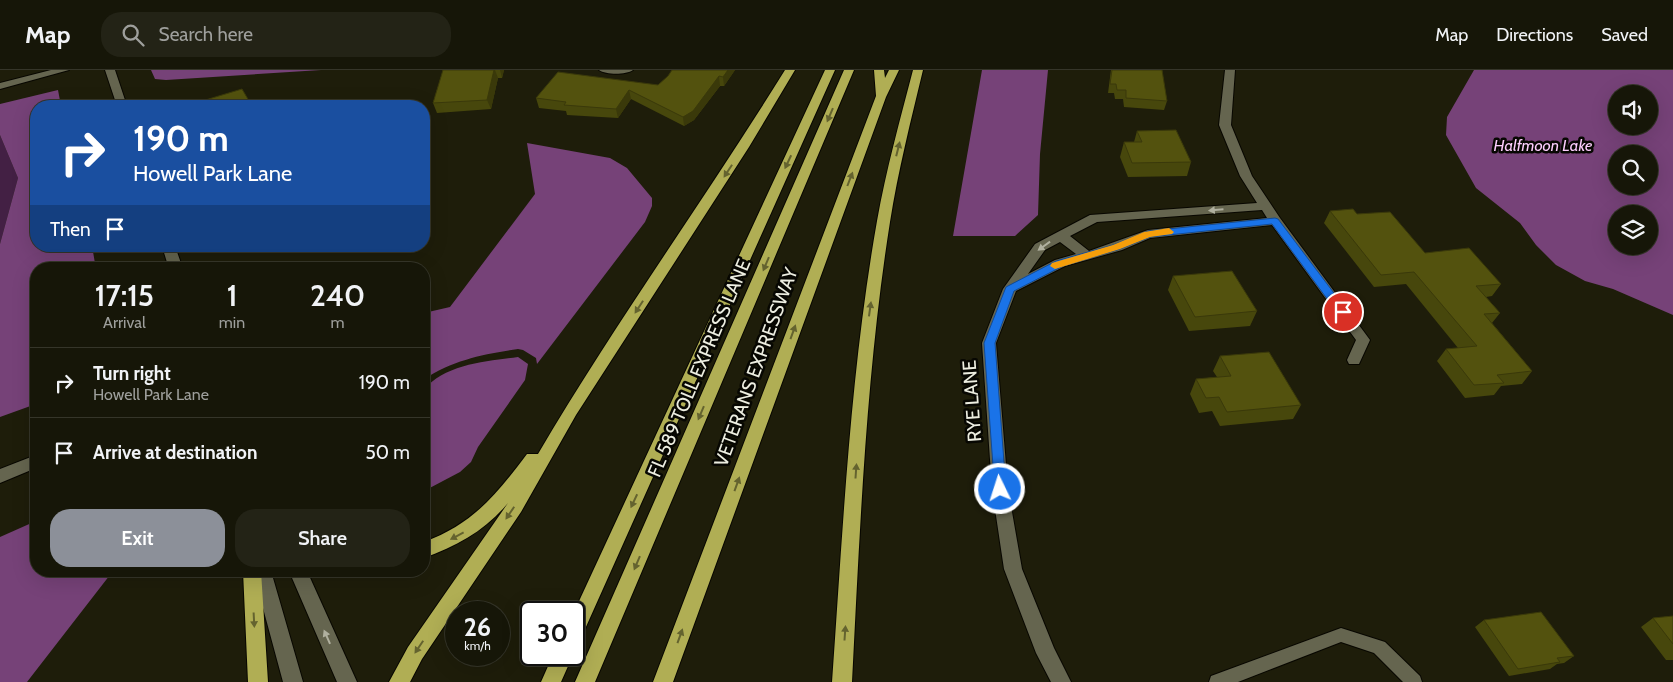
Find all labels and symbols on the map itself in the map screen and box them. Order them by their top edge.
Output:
one-way arrow [825,108,833,122]
water label: Halfmoon Lake [1494,136,1592,155]
one-way arrow [894,142,902,157]
one-way arrow [784,155,792,169]
one-way arrow [723,164,732,178]
one-way arrow [846,171,854,186]
one-way arrow [1207,207,1223,215]
one-way arrow [1037,241,1051,251]
street label: FL 589 TOLL EXPRESS LANE [643,256,755,480]
one-way arrow [761,257,769,271]
street label: VETERANS EXPRESSWAY [709,264,803,470]
pin [1322,291,1364,333]
one-way arrow [634,300,643,314]
one-way arrow [866,301,874,317]
one-way arrow [790,324,797,339]
street label: RYE LANE [958,359,986,443]
one-way arrow [697,406,705,420]
position arrow [973,462,1025,514]
one-way arrow [852,463,860,479]
one-way arrow [733,476,741,491]
one-way arrow [629,494,637,508]
one-way arrow [506,506,515,520]
one-way arrow [449,532,464,540]
one-way arrow [632,556,640,570]
speed limit sign: 30 [520,601,585,666]
one-way arrow [251,612,259,628]
one-way arrow [842,625,850,641]
one-way arrow [677,629,684,644]
one-way arrow [323,630,331,644]
one-way arrow [414,641,424,654]

